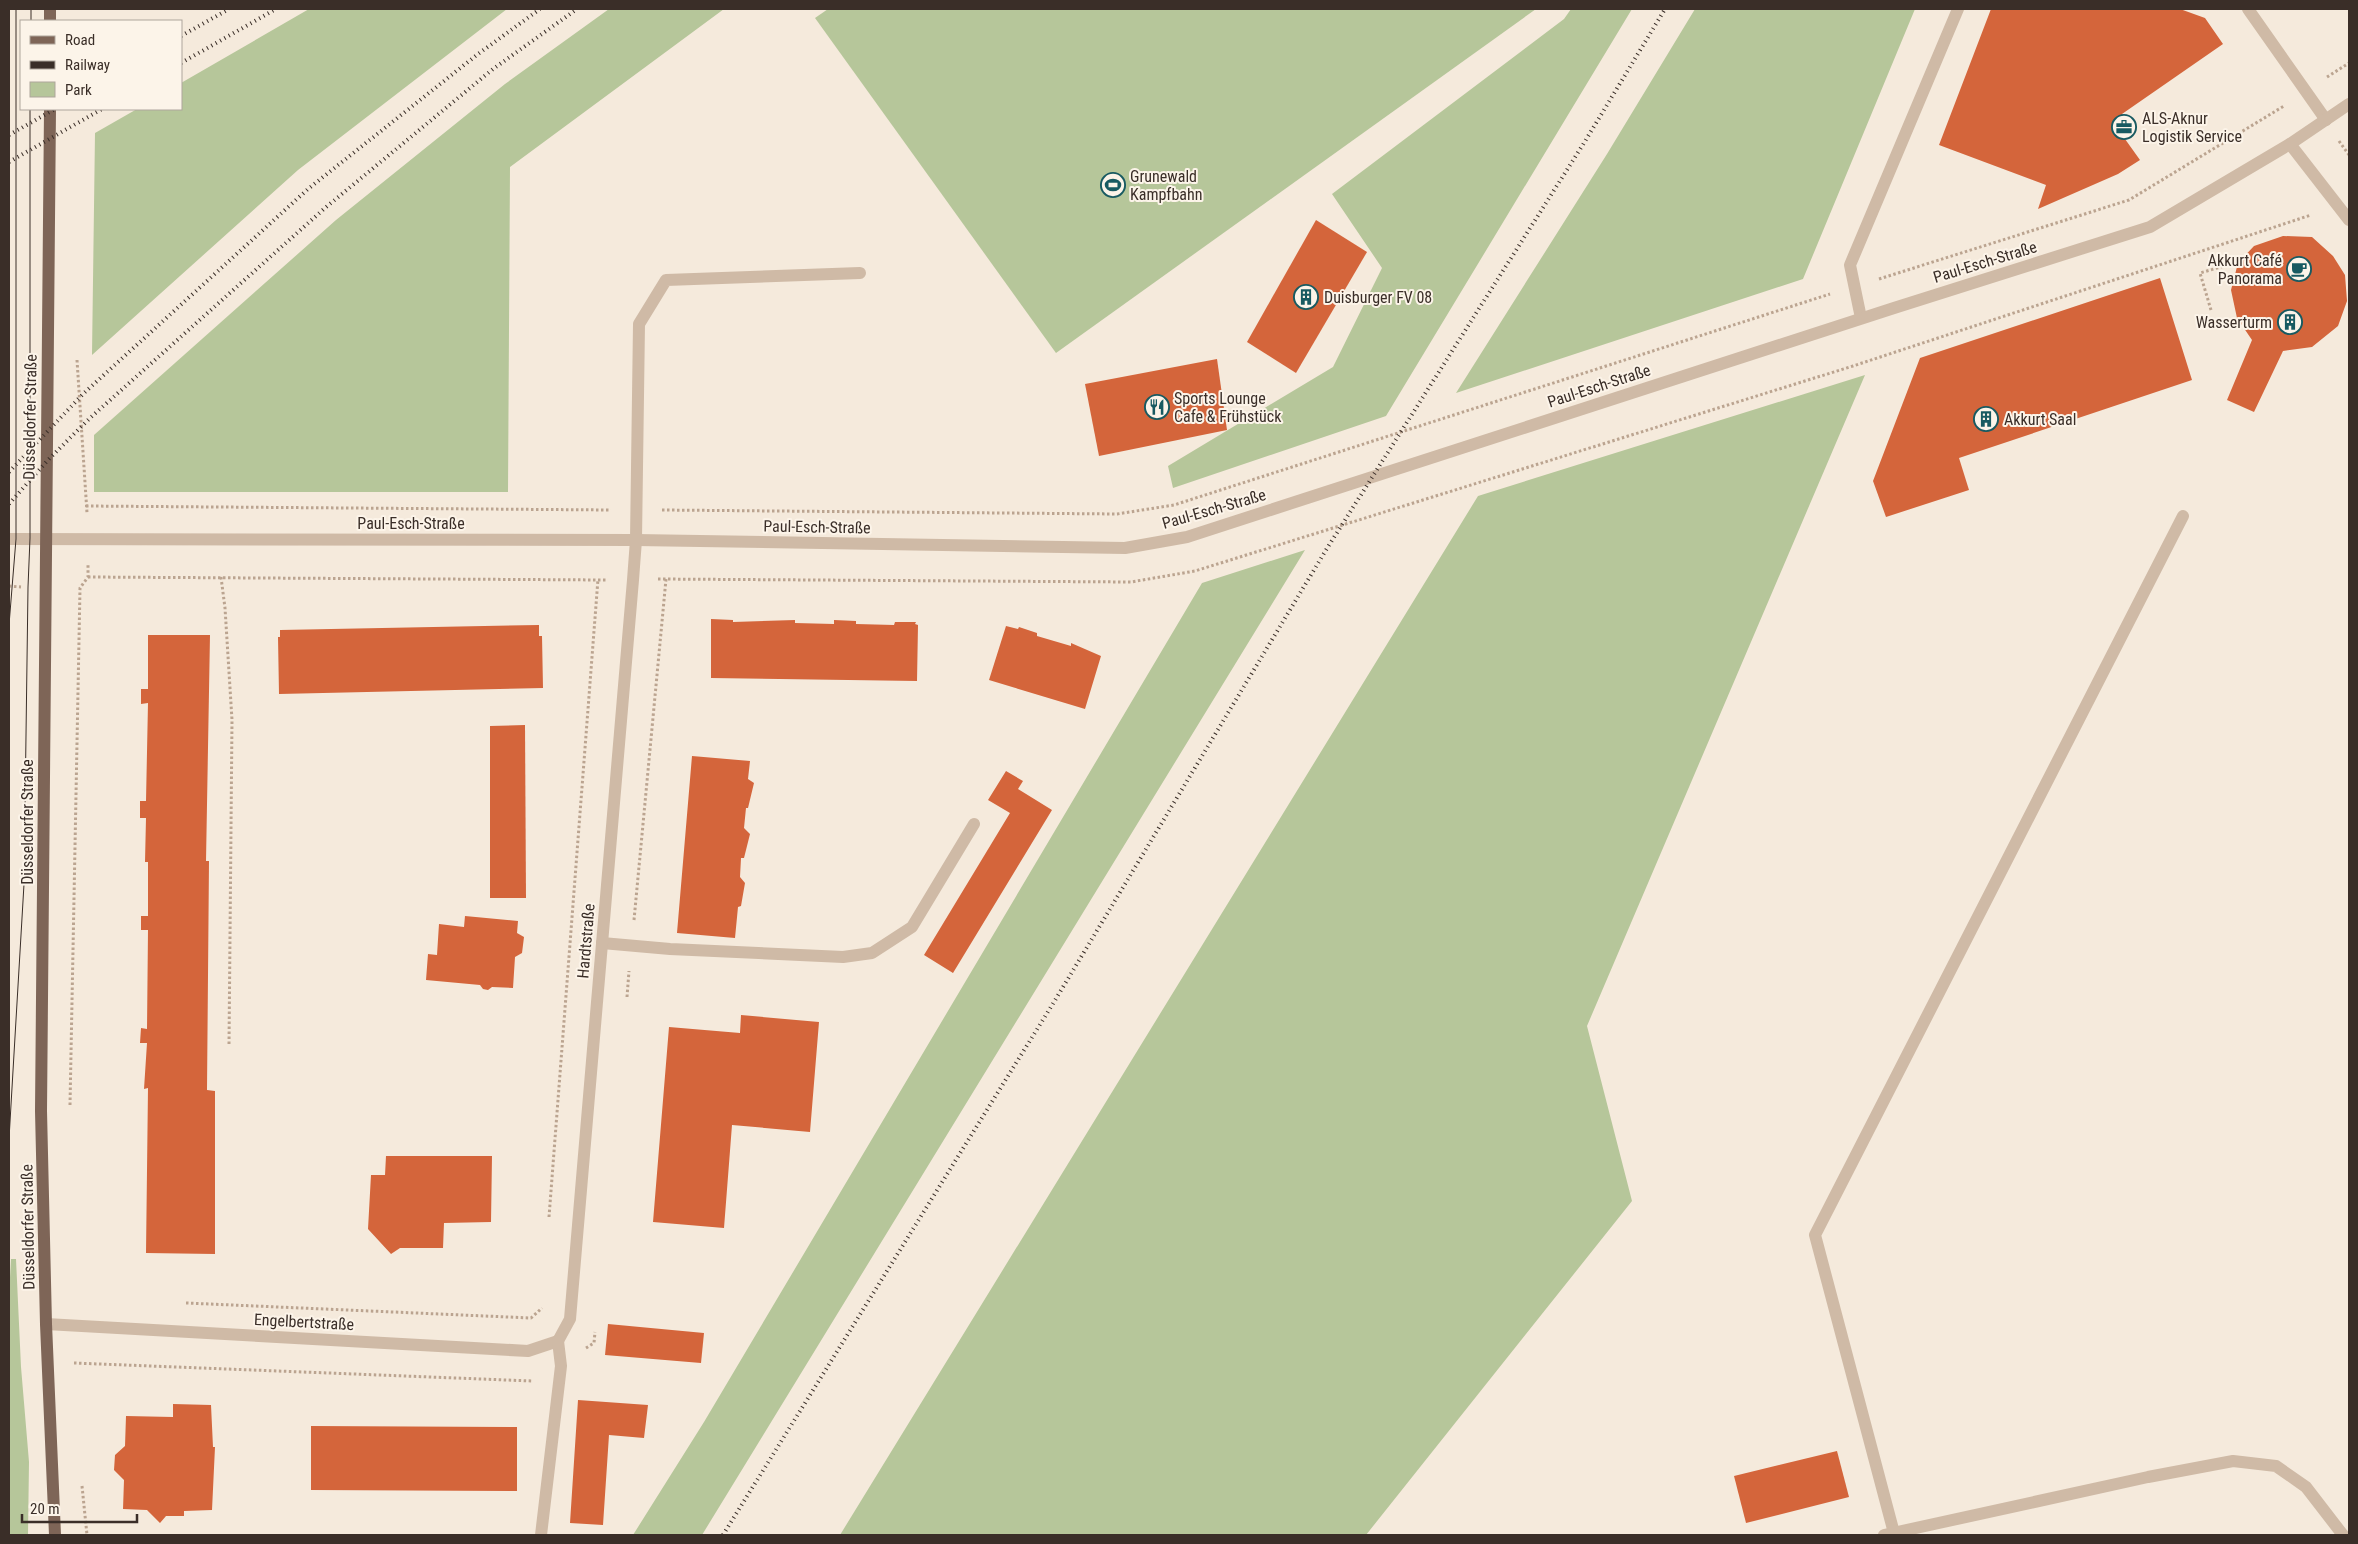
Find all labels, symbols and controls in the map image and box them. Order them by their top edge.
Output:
legend [20,20,182,110]
text: Road [65,31,95,49]
text: Railway [65,56,110,74]
text: Park [65,81,92,99]
place label: ALS-Aknur Logistik Service [2142,109,2242,146]
office icon: ALS-Aknur Logistik Service [2111,114,2137,140]
place label: Grunewald Kampfbahn [1130,167,1202,204]
sports icon: Grunewald Kampfbahn [1100,172,1126,198]
street label: Paul-Esch-Straße [1931,237,2039,287]
place label: Akkurt Café Panorama [2208,251,2282,288]
cafe icon: Akkurt Café Panorama [2286,256,2312,282]
building icon: Duisburger FV 08 [1293,284,1319,310]
place label: Duisburger FV 08 [1324,288,1432,307]
building icon: Wasserturm [2277,309,2303,335]
place label: Wasserturm [2196,313,2272,332]
street label: Düsseldorfer Straße [19,354,41,480]
street label: Paul-Esch-Straße [1545,360,1653,412]
place label: Sports Lounge Cafe & Frühstück [1174,389,1282,426]
restaurant icon: Sports Lounge Cafe & Frühstück [1144,394,1170,420]
building icon: Akkurt Saal [1973,406,1999,432]
place label: Akkurt Saal [2004,410,2076,429]
street label: Paul-Esch-Straße [1160,485,1268,533]
street label: Paul-Esch-Straße [357,514,465,533]
street label: Paul-Esch-Straße [763,517,871,537]
street label: Düsseldorfer Straße [18,759,37,885]
street label: Hardtstraße [573,903,599,979]
street label: Düsseldorfer Straße [17,1164,39,1290]
street label: Engelbertstraße [253,1310,355,1334]
scale bar [22,1492,138,1524]
text: 20 m [30,1500,60,1518]

